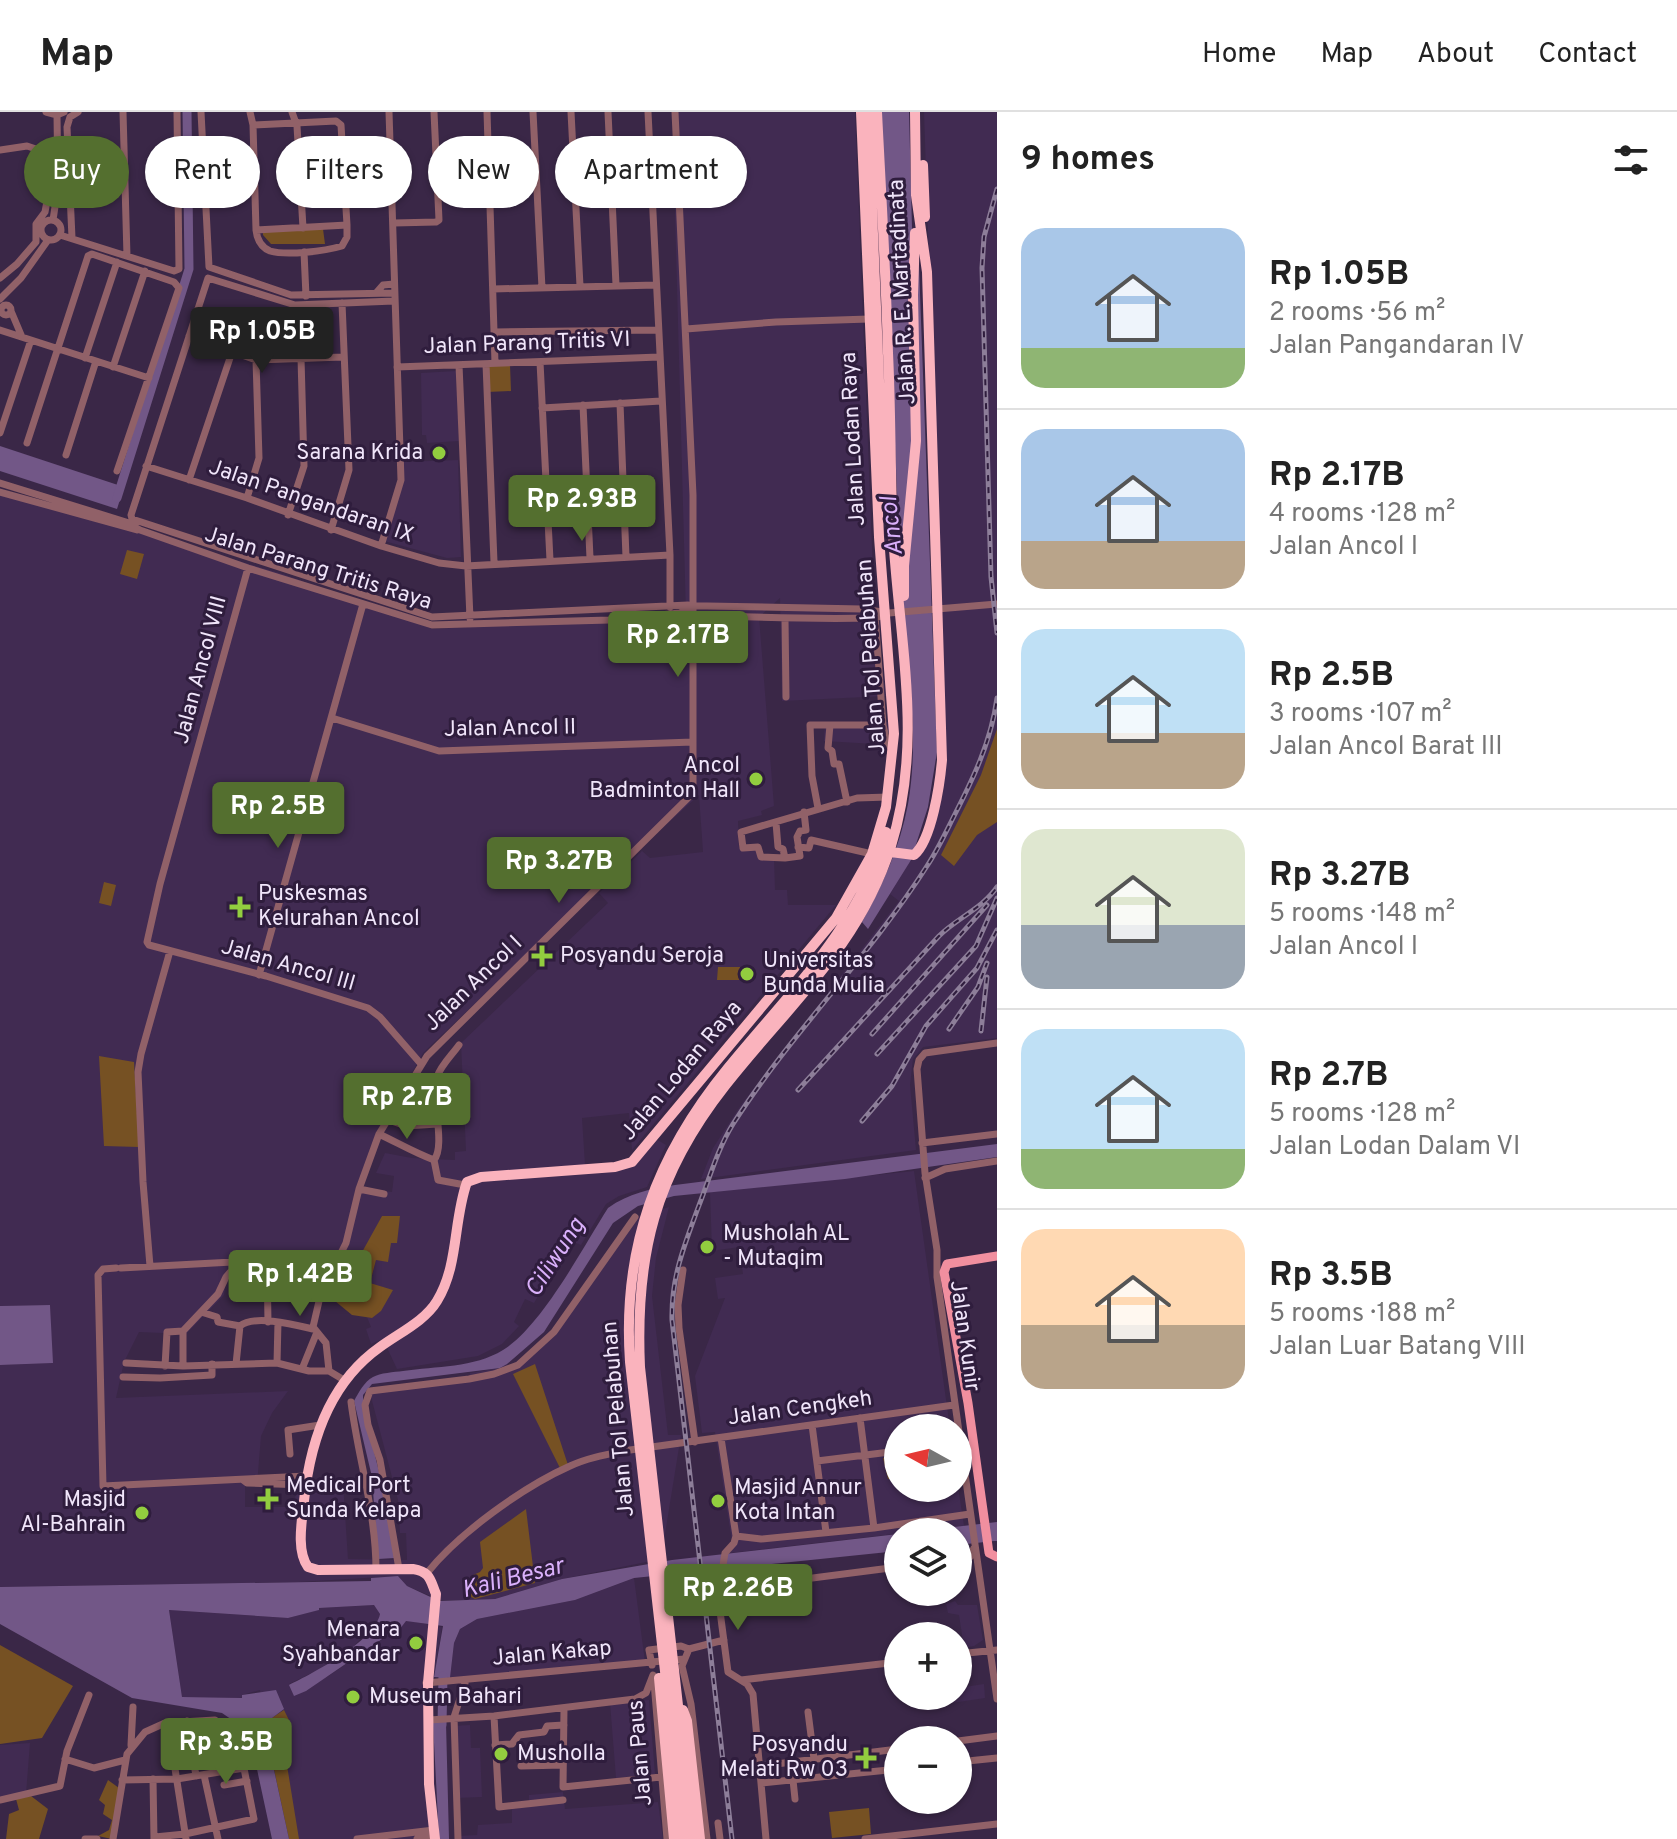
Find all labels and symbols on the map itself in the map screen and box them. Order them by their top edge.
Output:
street label: Jalan R. E. Martadinata [884,179,922,405]
pin: Rp 1.05B [179,307,345,375]
street label: Jalan Parang Tritis VI [423,327,631,361]
street label: Jalan Lodan Raya [836,351,872,527]
place label: Sarana Krida [296,440,423,467]
marker: Sarana Krida [430,444,448,462]
street label: Jalan Pangandaran IX [205,454,417,550]
pin: Rp 2.93B [499,475,665,543]
water label: Ancol [875,493,911,557]
street label: Jalan Parang Tritis Raya [201,522,435,616]
street label: Jalan Tol Pelabuhan [852,558,892,756]
street label: Jalan Ancol VIII [168,593,234,747]
pin: Rp 2.17B [595,611,761,679]
street label: Jalan Ancol II [444,714,576,744]
place label: Ancol Badminton Hall [589,753,740,805]
marker: Ancol Badminton Hall [747,770,765,788]
pin: Rp 2.5B [204,782,352,850]
pin: Rp 3.27B [476,837,642,905]
place label: Puskesmas Kelurahan Ancol [258,881,420,933]
marker: Puskesmas Kelurahan Ancol [229,896,251,918]
street label: Jalan Ancol I [419,930,529,1038]
street label: Jalan Ancol III [218,934,358,998]
place label: Posyandu Seroja [560,943,724,970]
marker: Posyandu Seroja [531,945,553,967]
place label: Universitas Bunda Mulia [763,948,885,1000]
marker: Universitas Bunda Mulia [738,965,756,983]
street label: Jalan Lodan Raya [616,996,748,1146]
pin: Rp 2.7B [333,1073,481,1141]
water label: Ciliwung [519,1212,593,1303]
place label: Musholah AL - Mutaqim [723,1221,849,1273]
marker: Musholah AL - Mutaqim [698,1238,716,1256]
pin: Rp 1.42B [217,1250,383,1318]
street label: Jalan Kunir [943,1279,985,1394]
street label: Jalan Tol Pelabuhan [597,1320,641,1518]
street label: Jalan Cengkeh [726,1386,874,1432]
north arrow [884,1414,972,1502]
place label: Medical Port Sunda Kelapa [286,1473,421,1525]
place label: Masjid Annur Kota Intan [734,1475,862,1527]
place label: Masjid Al-Bahrain [20,1487,126,1539]
marker: Medical Port Sunda Kelapa [257,1488,279,1510]
marker: Masjid Annur Kota Intan [709,1492,727,1510]
marker: Masjid Al-Bahrain [133,1504,151,1522]
water label: Kali Besar [459,1551,569,1606]
pin: Rp 2.26B [655,1564,821,1632]
place label: Menara Syahbandar [282,1617,400,1669]
marker: Menara Syahbandar [407,1634,425,1652]
street label: Jalan Kakap [491,1635,613,1673]
place label: Museum Bahari [369,1684,522,1711]
marker: Museum Bahari [344,1688,362,1706]
street label: Jalan Paus [623,1699,659,1807]
pin: Rp 3.5B [152,1718,300,1786]
place label: Posyandu Melati Rw 03 [720,1732,848,1784]
place label: Musholla [517,1741,605,1768]
marker: Musholla [492,1745,510,1763]
marker: Posyandu Melati Rw 03 [855,1747,877,1769]

